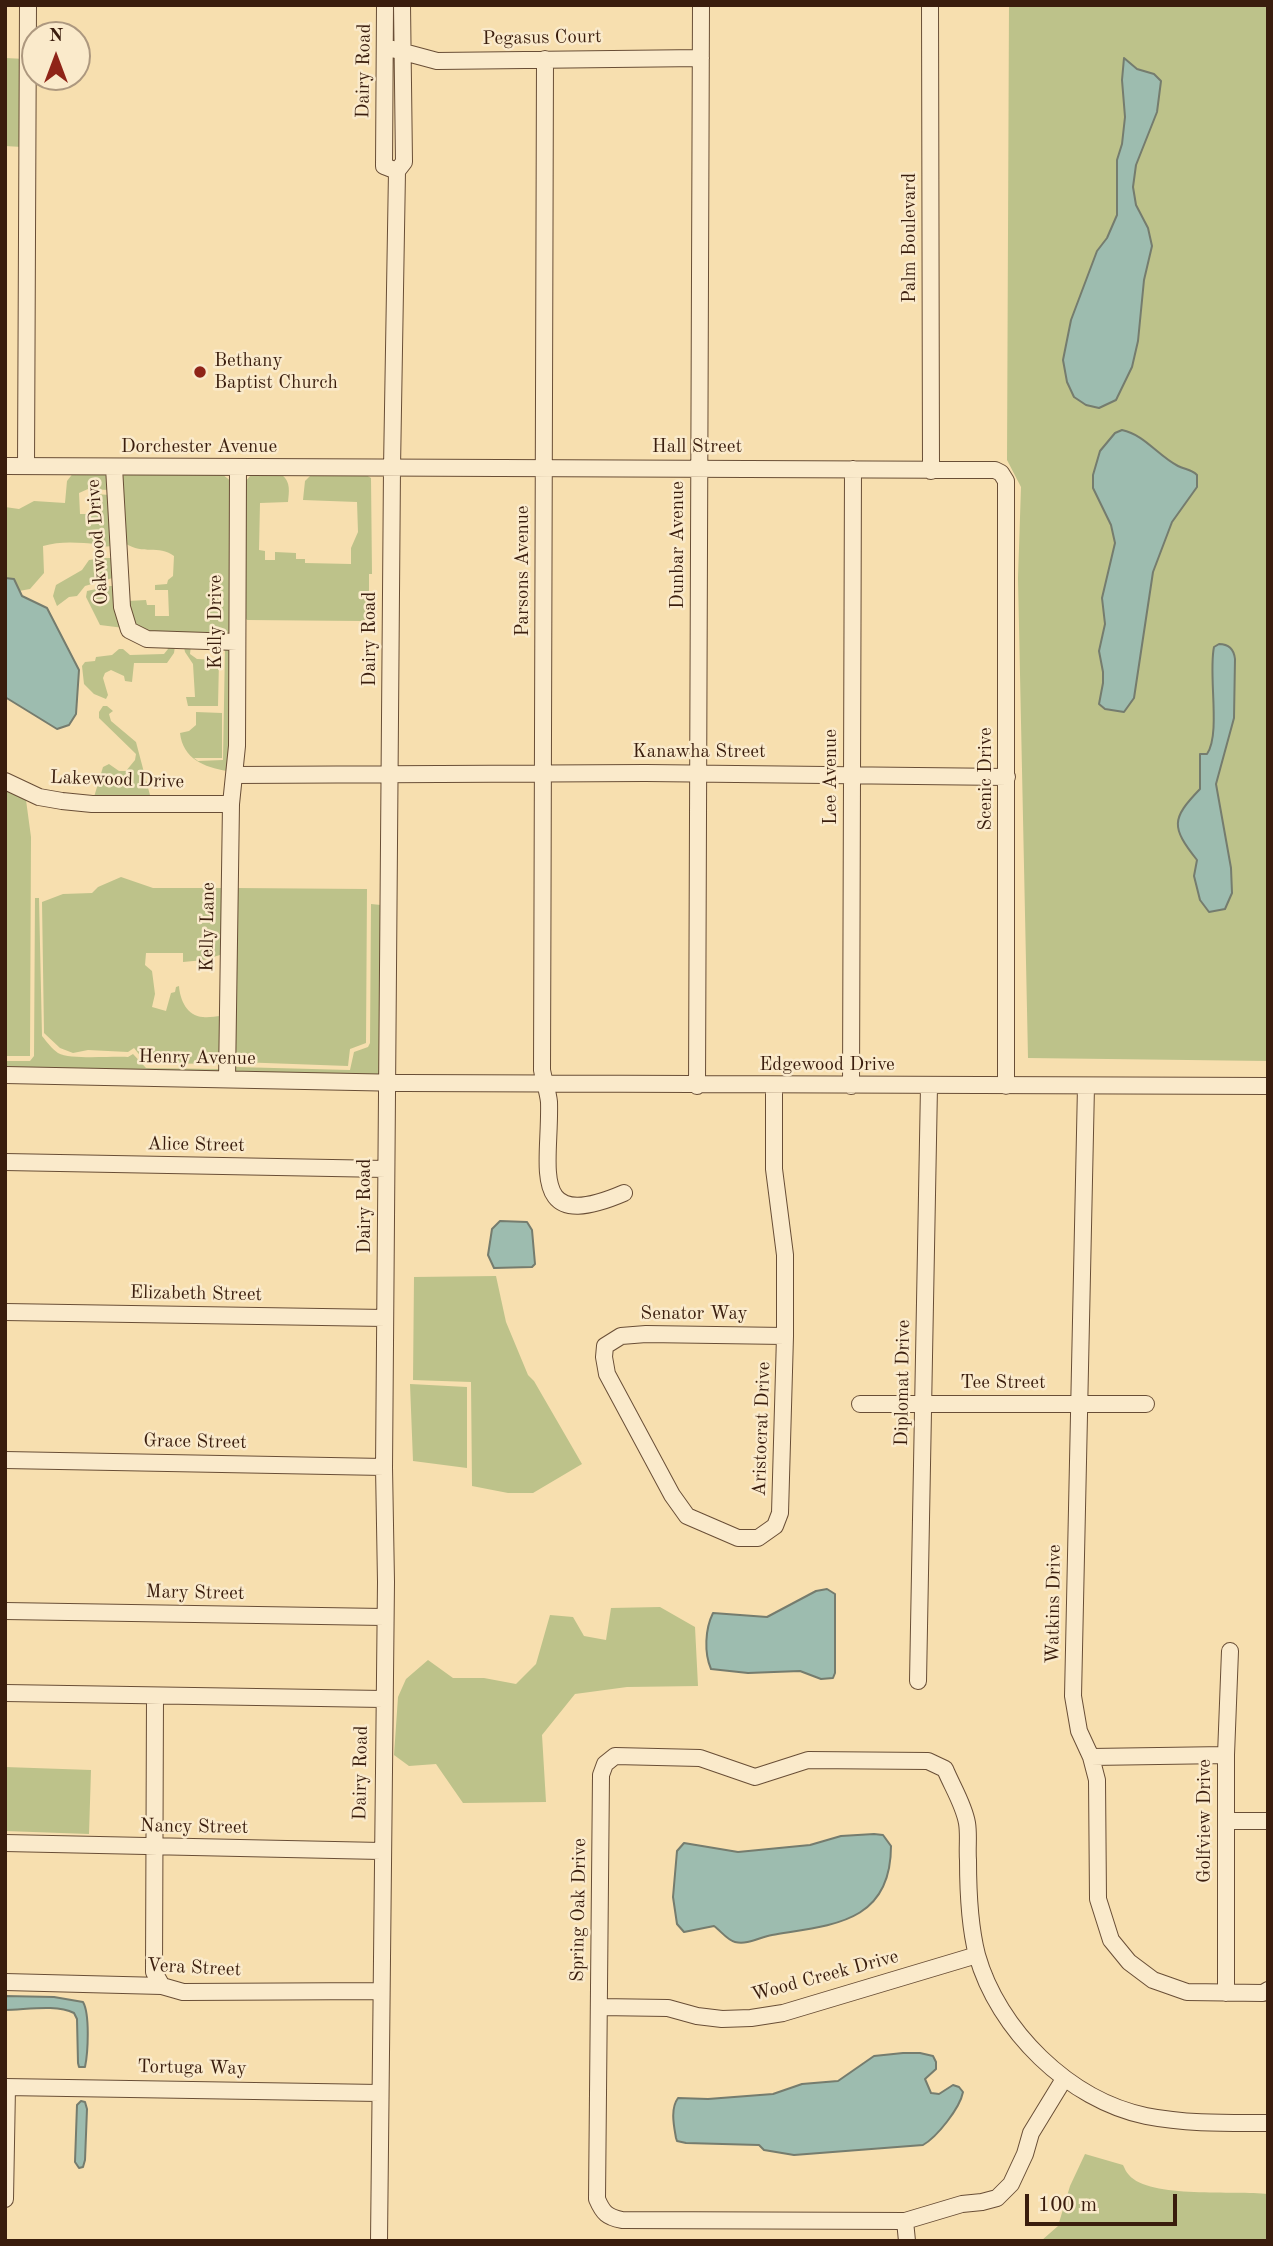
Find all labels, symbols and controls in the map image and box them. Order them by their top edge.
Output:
north arrow [21,21,91,91]
street label: Dairy Road [352,23,376,119]
street label: Pegasus Court [482,26,602,50]
text: N [49,27,63,46]
street label: Palm Boulevard [899,173,921,303]
place label: Bethany Baptist Church [214,350,338,394]
marker: Bethany Baptist Church [192,364,208,380]
street label: Dorchester Avenue [121,436,277,458]
street label: Hall Street [652,436,742,458]
street label: Oakwood Drive [82,478,114,606]
street label: Dunbar Avenue [667,481,689,609]
street label: Parsons Avenue [512,505,534,637]
street label: Kelly Drive [205,575,227,669]
street label: Dairy Road [359,592,381,686]
street label: Scenic Drive [975,727,997,831]
street label: Lee Avenue [820,729,842,825]
street label: Kanawha Street [632,741,766,763]
street label: Lakewood Drive [49,766,185,794]
street label: Kelly Lane [196,882,220,972]
street label: Henry Avenue [138,1046,256,1070]
street label: Edgewood Drive [759,1054,895,1076]
street label: Alice Street [147,1133,245,1157]
street label: Dairy Road [354,1159,376,1253]
street label: Elizabeth Street [130,1281,262,1307]
street label: Senator Way [640,1303,748,1325]
street label: Diplomat Drive [890,1320,916,1446]
street label: Aristocrat Drive [748,1361,776,1497]
street label: Tee Street [960,1372,1046,1394]
street label: Grace Street [143,1430,247,1454]
street label: Watkins Drive [1042,1544,1066,1664]
street label: Mary Street [145,1581,245,1605]
street label: Dairy Road [349,1725,373,1821]
street label: Golfview Drive [1194,1759,1216,1883]
street label: Nancy Street [140,1815,248,1839]
street label: Spring Oak Drive [566,1838,592,1982]
street label: Wood Creek Drive [749,1945,901,2007]
street label: Vera Street [146,1954,242,1982]
street label: Tortuga Way [137,2056,247,2080]
scale bar [1028,2180,1180,2224]
text: 100 m [1038,2195,1097,2216]

